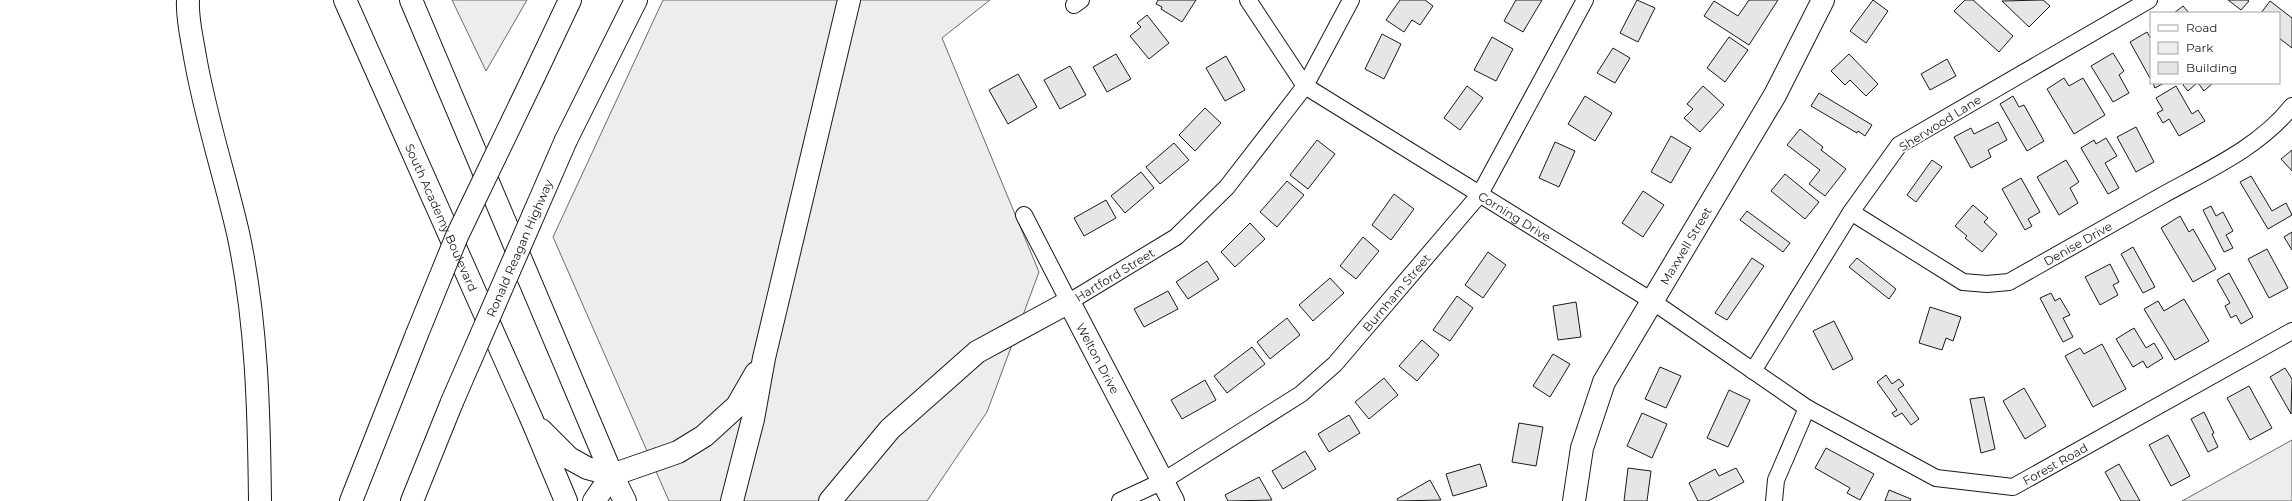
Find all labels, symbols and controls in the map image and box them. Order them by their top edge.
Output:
legend [2150,12,2280,84]
text: Road [2186,20,2217,35]
text: Park [2186,40,2214,55]
text: Building [2186,60,2237,75]
street label: Sherwood Lane [1896,92,1984,154]
street label: South Academy Boulevard [402,141,481,294]
street label: Ronald Reagan Highway [483,176,556,319]
street label: Corning Drive [1476,188,1554,244]
street label: Maxwell Street [1656,204,1714,287]
street label: Denise Drive [2041,218,2114,268]
street label: Hartford Street [1072,244,1157,304]
street label: Burnham Street [1359,250,1433,334]
street label: Welton Drive [1074,320,1123,396]
street label: Forest Road [2020,439,2090,488]

